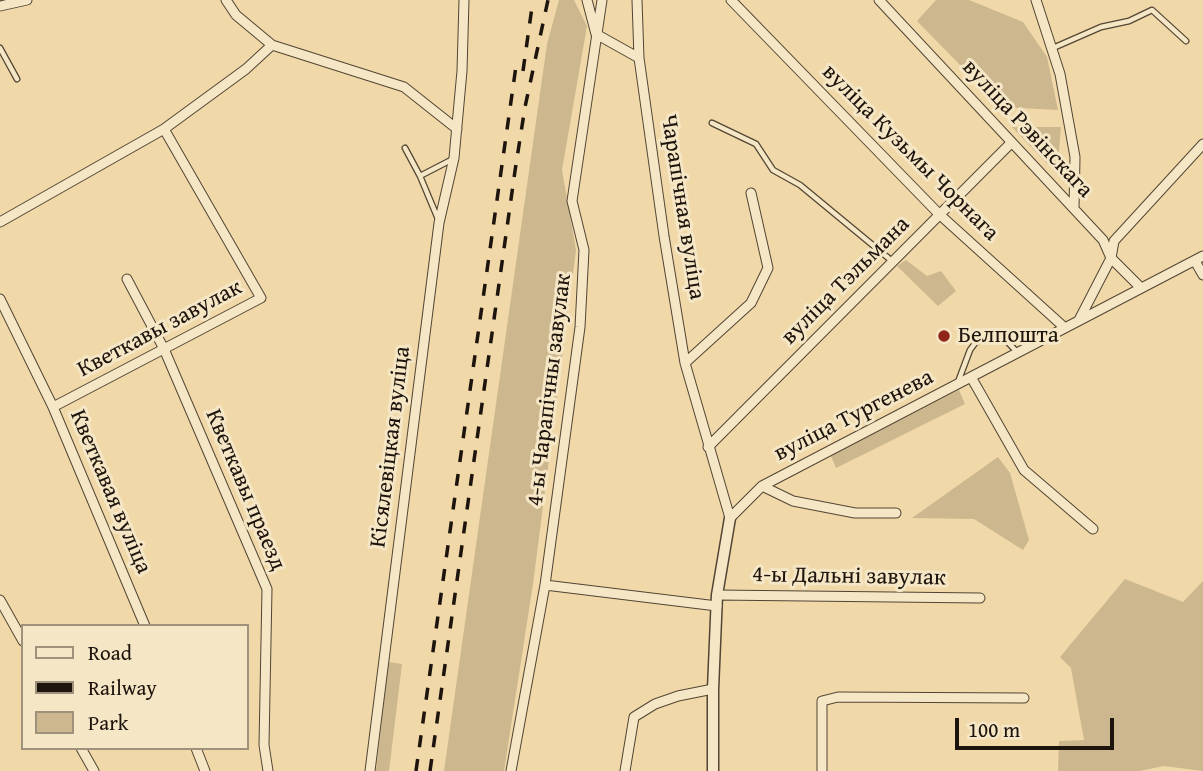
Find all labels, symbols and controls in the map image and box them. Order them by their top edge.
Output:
street label: вуліца Рэвінскага [956,54,1098,204]
street label: вуліца Кузьмы Чорнага [816,59,1004,247]
street label: Чарапічная вуліца [654,112,710,302]
street label: вуліца Тэльмана [776,211,916,351]
street label: 4-ы Чарапічны завулак [522,272,578,508]
street label: Кветкавы завулак [73,274,247,384]
place label: Белпошта [958,322,1059,350]
marker: Белпошта [936,328,952,344]
street label: Кісялевіцкая вуліца [365,345,417,549]
street label: вуліца Тургенева [770,364,938,468]
street label: Кветкавы праезд [199,405,291,575]
street label: Кветкавая вуліца [63,406,157,578]
street label: 4-ы Дальні завулак [752,562,946,592]
legend [21,624,248,750]
text: Road [88,637,132,668]
text: Railway [88,672,157,703]
scale bar [958,704,1117,748]
text: Park [88,707,129,738]
text: 100 m [968,714,1020,745]

